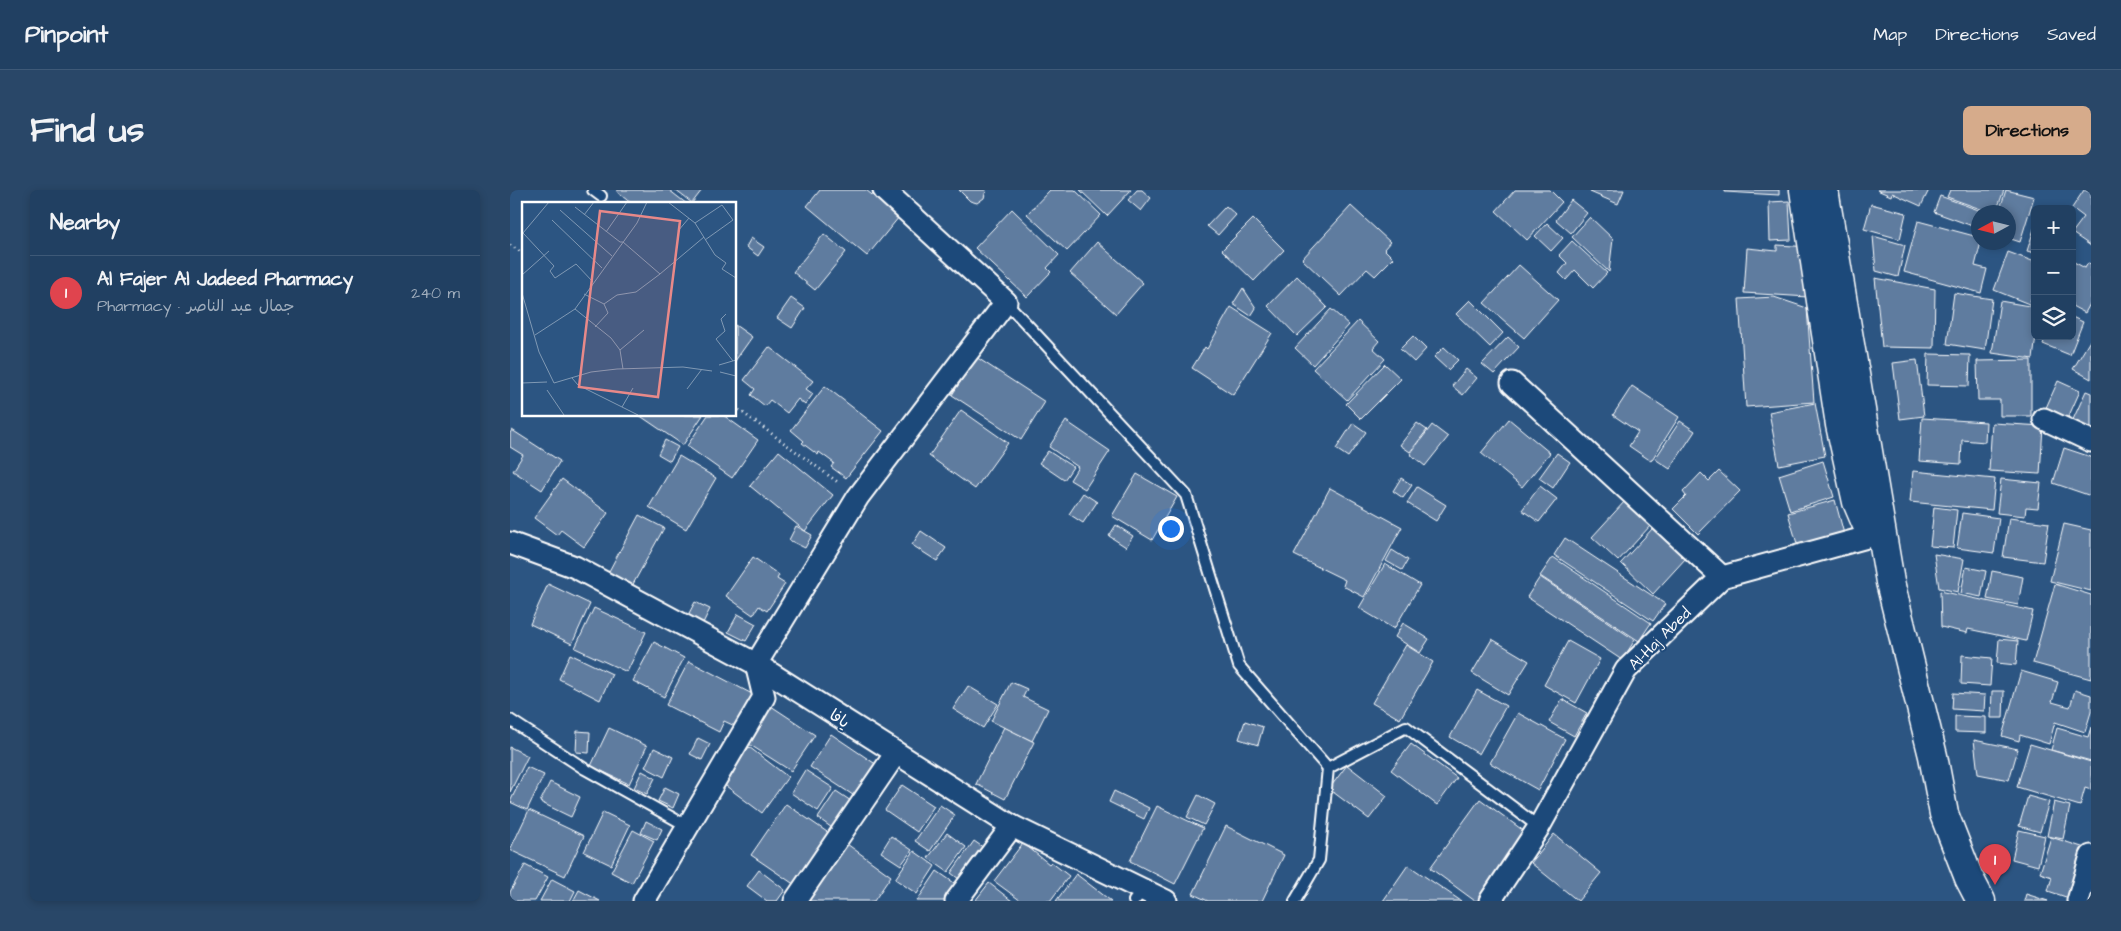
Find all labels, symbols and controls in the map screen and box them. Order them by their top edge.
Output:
text: Pinpoint [25,18,108,52]
text: Map [1873,22,1907,47]
text: Directions [1935,22,2019,47]
text: Saved [2047,22,2096,47]
text: Find us [30,106,144,155]
button: Directions [1963,106,2091,155]
inset map [522,202,736,416]
north arrow [1971,205,2016,250]
map controls [2031,205,2076,340]
button: + [2031,205,2076,250]
text: Nearby [50,208,120,237]
button: − [2031,250,2076,295]
text: Al Fajer Al Jadeed Pharmacy [97,266,353,293]
text: 1 [65,282,67,304]
text: 240 m [411,282,460,304]
text: Pharmacy · جمال عبد الناصر [97,295,294,317]
button: layers [2031,295,2076,340]
your location [1158,516,1184,542]
street label: Al-Haj Abed [1623,602,1696,675]
street label: يافا [825,704,854,734]
pin: 1 [1979,844,2011,885]

